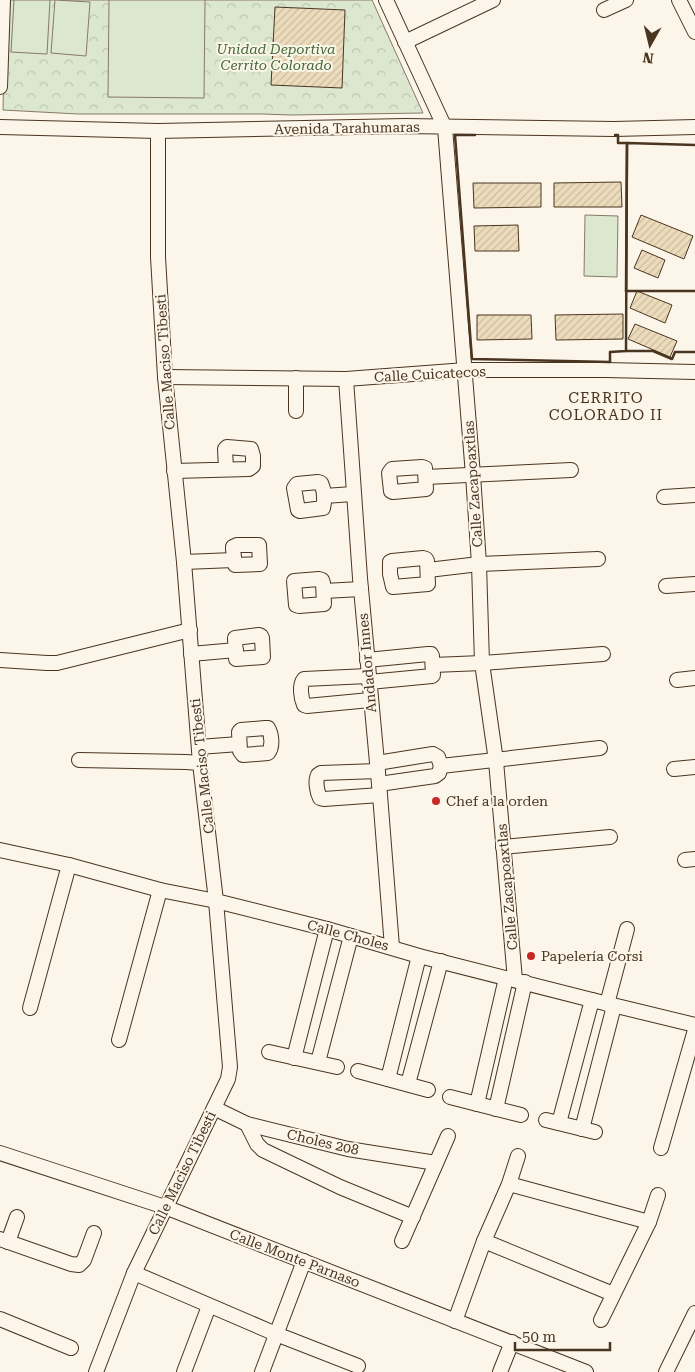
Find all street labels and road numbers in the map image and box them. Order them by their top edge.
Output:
street label: Avenida Tarahumaras [274,119,420,137]
street label: Calle Maciso Tibesti [152,293,178,430]
street label: Calle Cuicatecos [374,363,487,385]
street label: Calle Zacapoaxtlas [461,420,485,548]
street label: Andador Innes [355,612,379,713]
street label: Calle Maciso Tibesti [187,697,217,835]
street label: Calle Zacapoaxtlas [493,823,520,951]
street label: Calle Choles [305,916,391,954]
street label: Calle Maciso Tibesti [145,1108,219,1238]
street label: Choles 208 [285,1126,361,1158]
street label: Calle Monte Parnaso [228,1226,362,1290]

